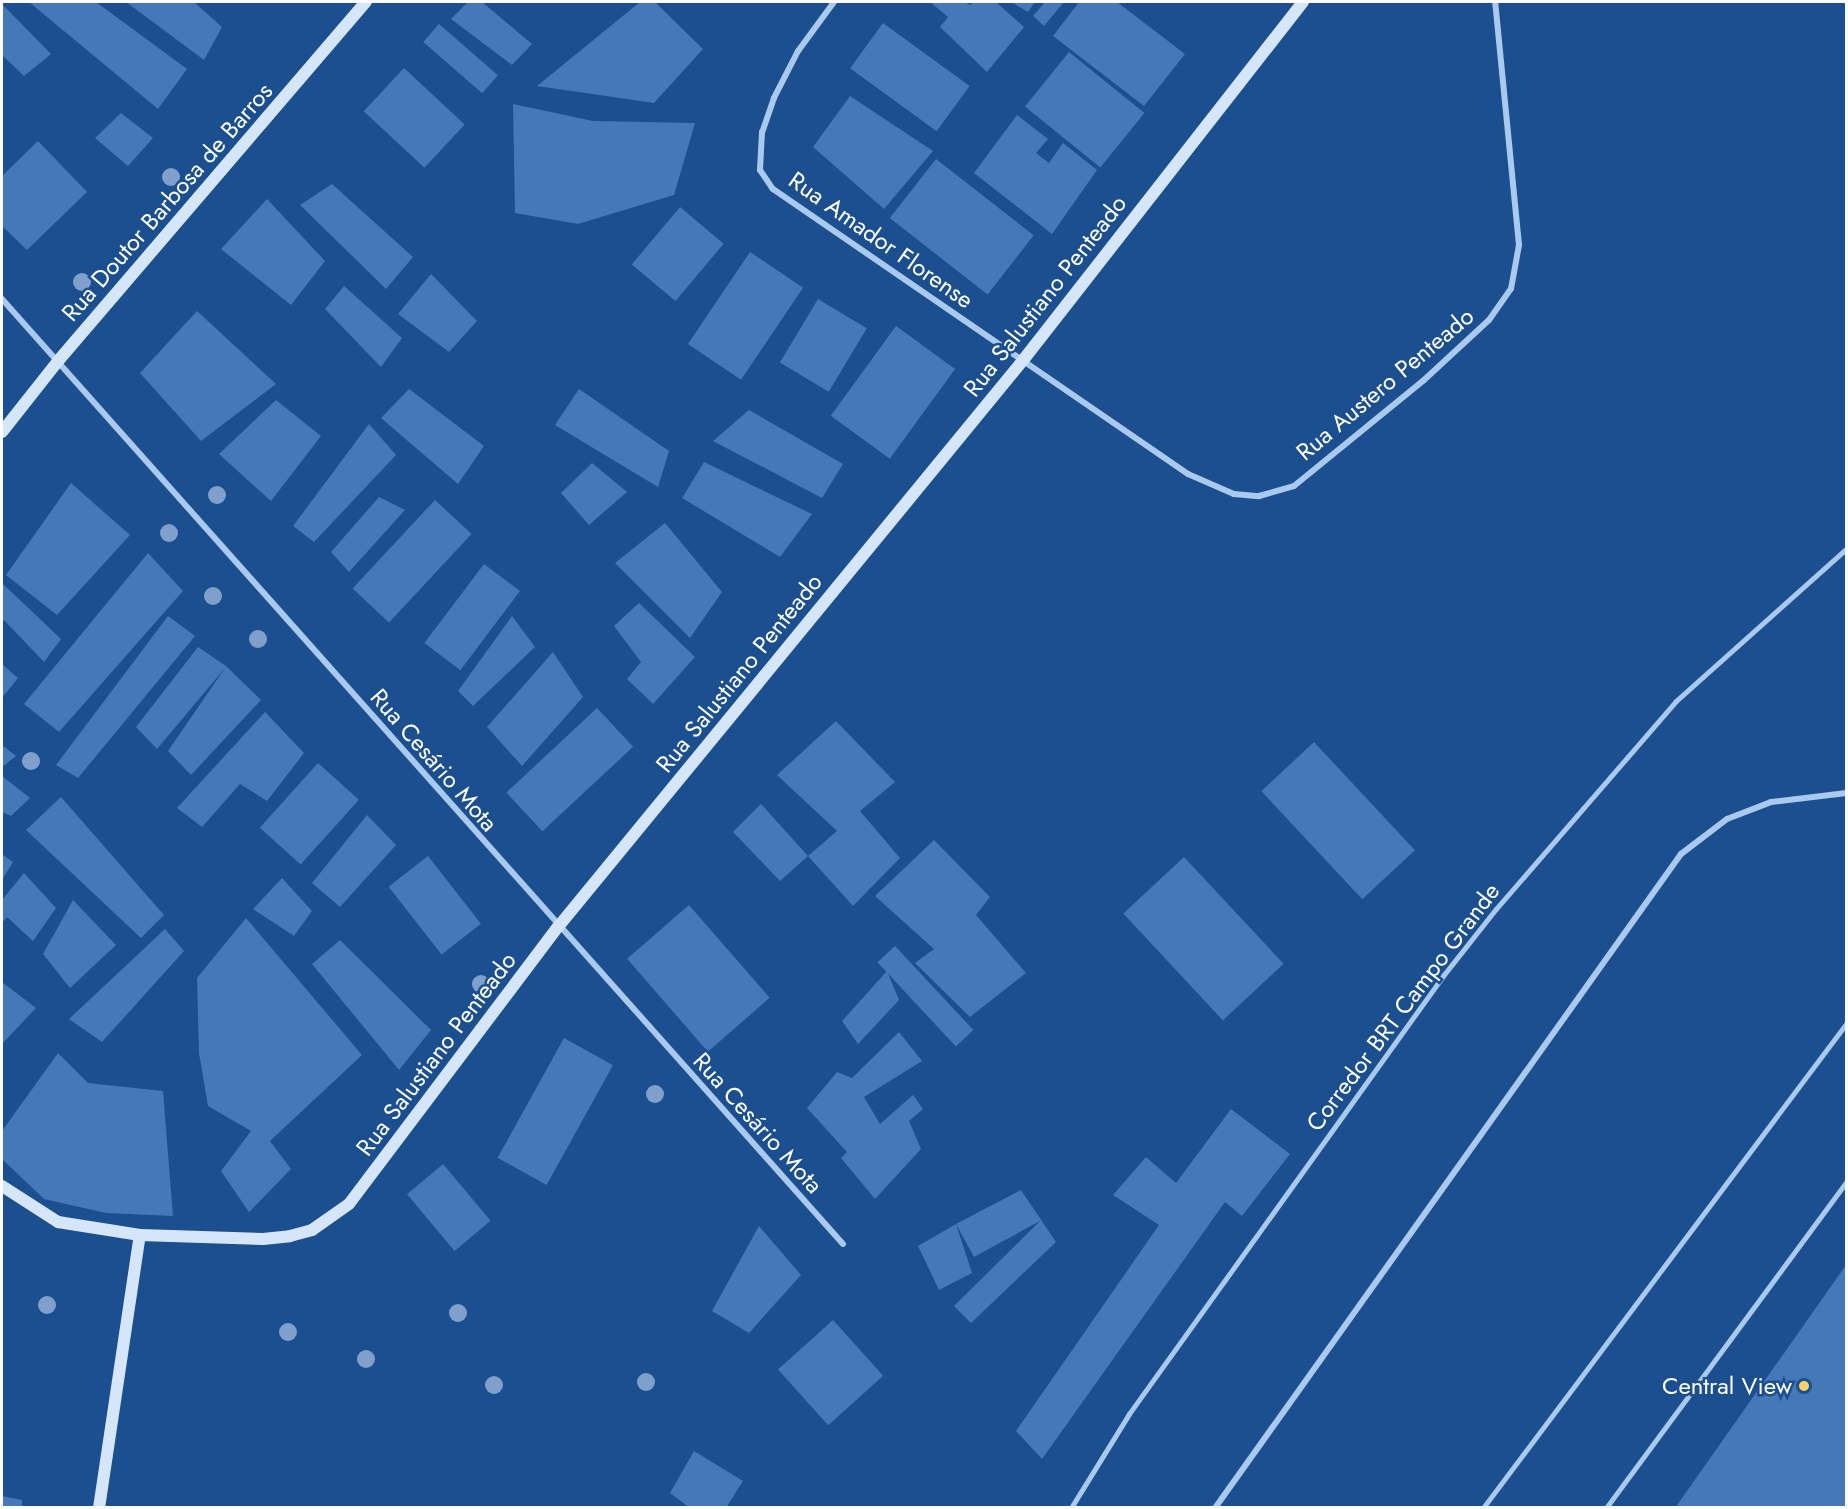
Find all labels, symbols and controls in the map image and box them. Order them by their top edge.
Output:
street label: Rua Doutor Barbosa de Barros [56,77,278,327]
street label: Rua Amador Florense [783,166,979,314]
street label: Rua Salustiano Penteado [957,190,1133,402]
street label: Rua Austero Penteado [1291,301,1479,467]
street label: Rua Salustiano Penteado [650,568,828,778]
street label: Rua Cesário Mota [364,683,504,837]
street label: Corredor BRT Campo Grande [1300,877,1506,1137]
street label: Rua Salustiano Penteado [350,946,522,1162]
street label: Rua Cesário Mota [687,1047,829,1199]
place label: Central View [1662,1372,1792,1400]
marker: Central View [1797,1379,1811,1393]

